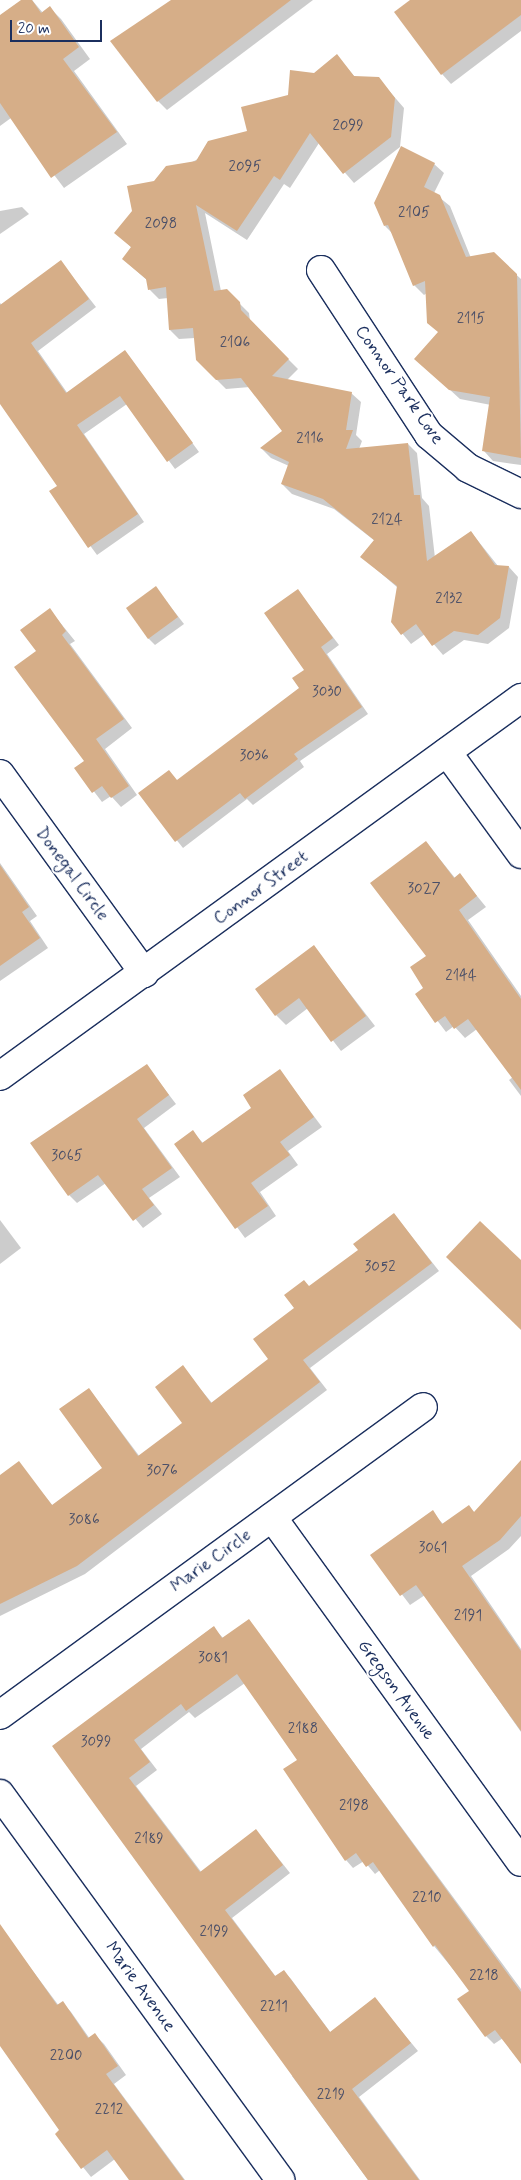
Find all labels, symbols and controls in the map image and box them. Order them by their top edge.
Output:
scale bar [12,10,105,42]
text: 20 m [18,19,50,39]
house number: 2099 [332,118,364,136]
house number: 2095 [229,159,261,177]
house number: 2105 [398,205,430,223]
house number: 2098 [145,216,177,234]
house number: 2115 [457,311,485,329]
street label: Connor Park Cove [350,322,448,448]
house number: 2106 [220,335,250,353]
house number: 2116 [296,431,324,449]
house number: 2124 [371,512,403,530]
house number: 2132 [435,591,463,609]
house number: 3030 [312,684,342,702]
house number: 3036 [239,748,269,766]
street label: Donegal Circle [30,822,114,926]
street label: Connor Street [208,845,314,931]
house number: 3027 [407,881,441,899]
house number: 2144 [445,968,477,986]
house number: 3065 [51,1148,83,1166]
house number: 3052 [364,1259,396,1277]
house number: 3076 [146,1463,178,1481]
house number: 3086 [68,1512,100,1530]
street label: Marie Circle [166,1524,256,1598]
house number: 3061 [418,1540,448,1558]
house number: 2191 [454,1608,482,1626]
street label: Gregson Avenue [351,1634,441,1746]
house number: 3081 [198,1650,228,1668]
house number: 2188 [288,1721,318,1739]
house number: 3099 [81,1734,111,1752]
house number: 2198 [339,1798,369,1816]
house number: 2189 [134,1831,164,1849]
house number: 2210 [412,1890,442,1908]
house number: 2199 [199,1924,229,1942]
street label: Marie Avenue [100,1938,180,2036]
house number: 2218 [469,1968,499,1986]
house number: 2211 [260,1999,288,2017]
house number: 2200 [50,2048,82,2066]
house number: 2219 [317,2087,345,2105]
house number: 2212 [95,2102,123,2120]

